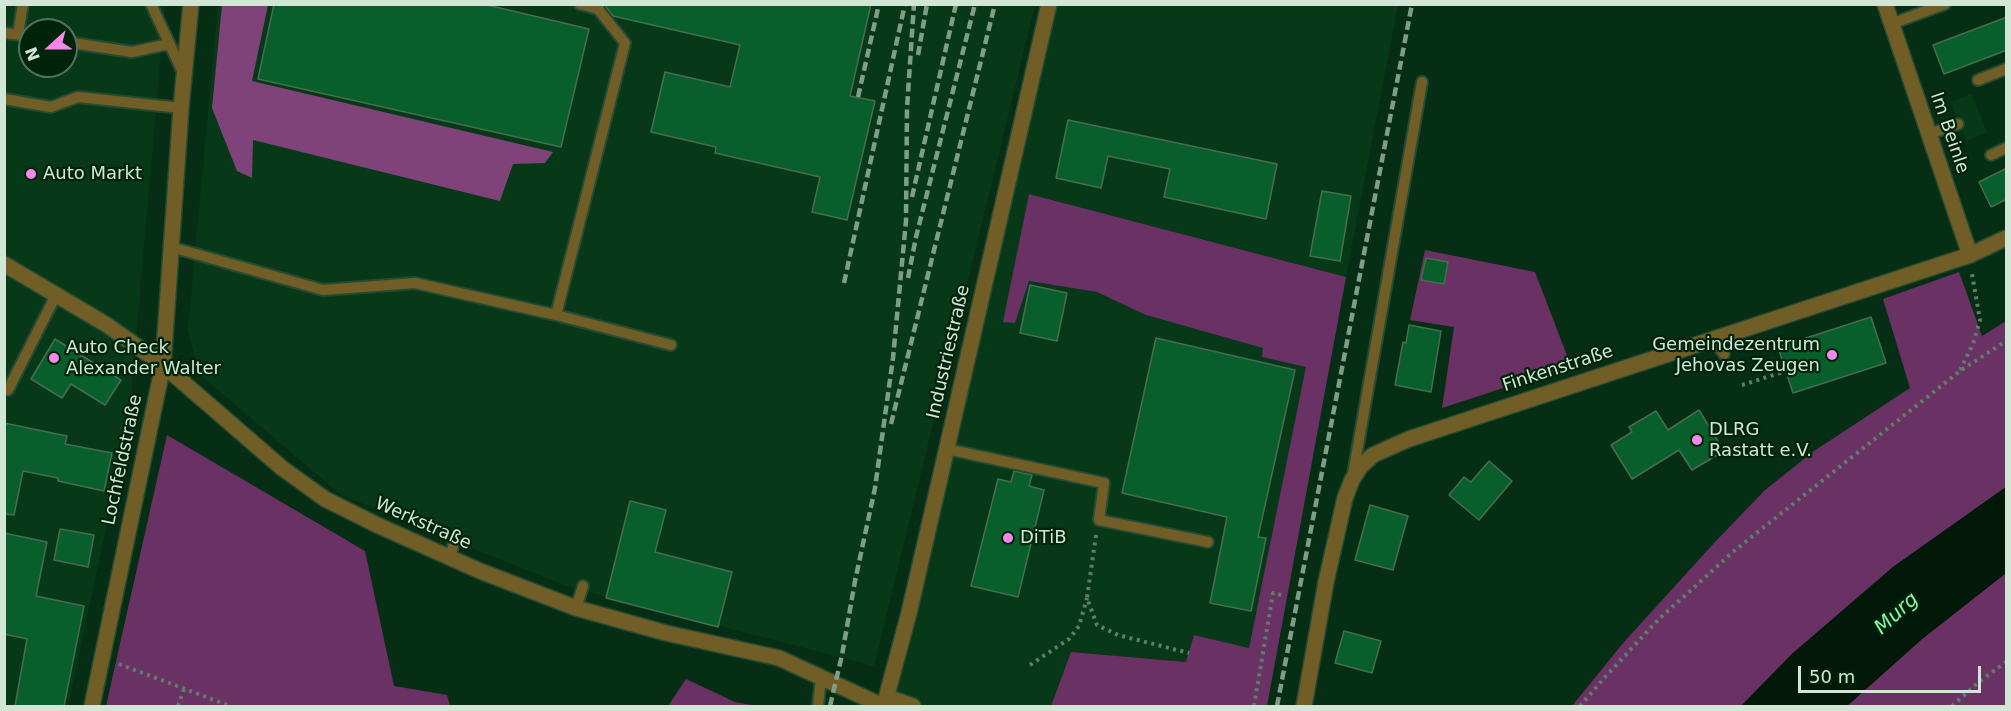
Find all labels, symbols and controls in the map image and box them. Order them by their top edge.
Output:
north arrow [18,18,78,78]
text: N [21,44,44,64]
street label: Im Beinle [1925,90,1973,176]
place label: Auto Markt [43,163,142,185]
marker: Auto Markt [24,167,38,181]
street label: Industriestraße [923,283,975,421]
place label: Gemeindezentrum Jehovas Zeugen [1652,334,1820,376]
place label: Auto Check Alexander Walter [66,337,221,380]
street label: Finkenstraße [1500,341,1616,397]
marker: Gemeindezentrum Jehovas Zeugen [1825,348,1839,362]
marker: Auto Check Alexander Walter [47,351,61,365]
street label: Lochfeldstraße [99,393,147,527]
place label: DLRG Rastatt e.V. [1709,419,1812,462]
marker: DLRG Rastatt e.V. [1690,433,1704,447]
street label: Werkstraße [372,493,474,555]
place label: DiTiB [1020,527,1067,549]
marker: DiTiB [1001,531,1015,545]
water label: Murg [1870,588,1924,640]
scale bar [1801,654,1984,692]
text: 50 m [1809,666,1855,687]

